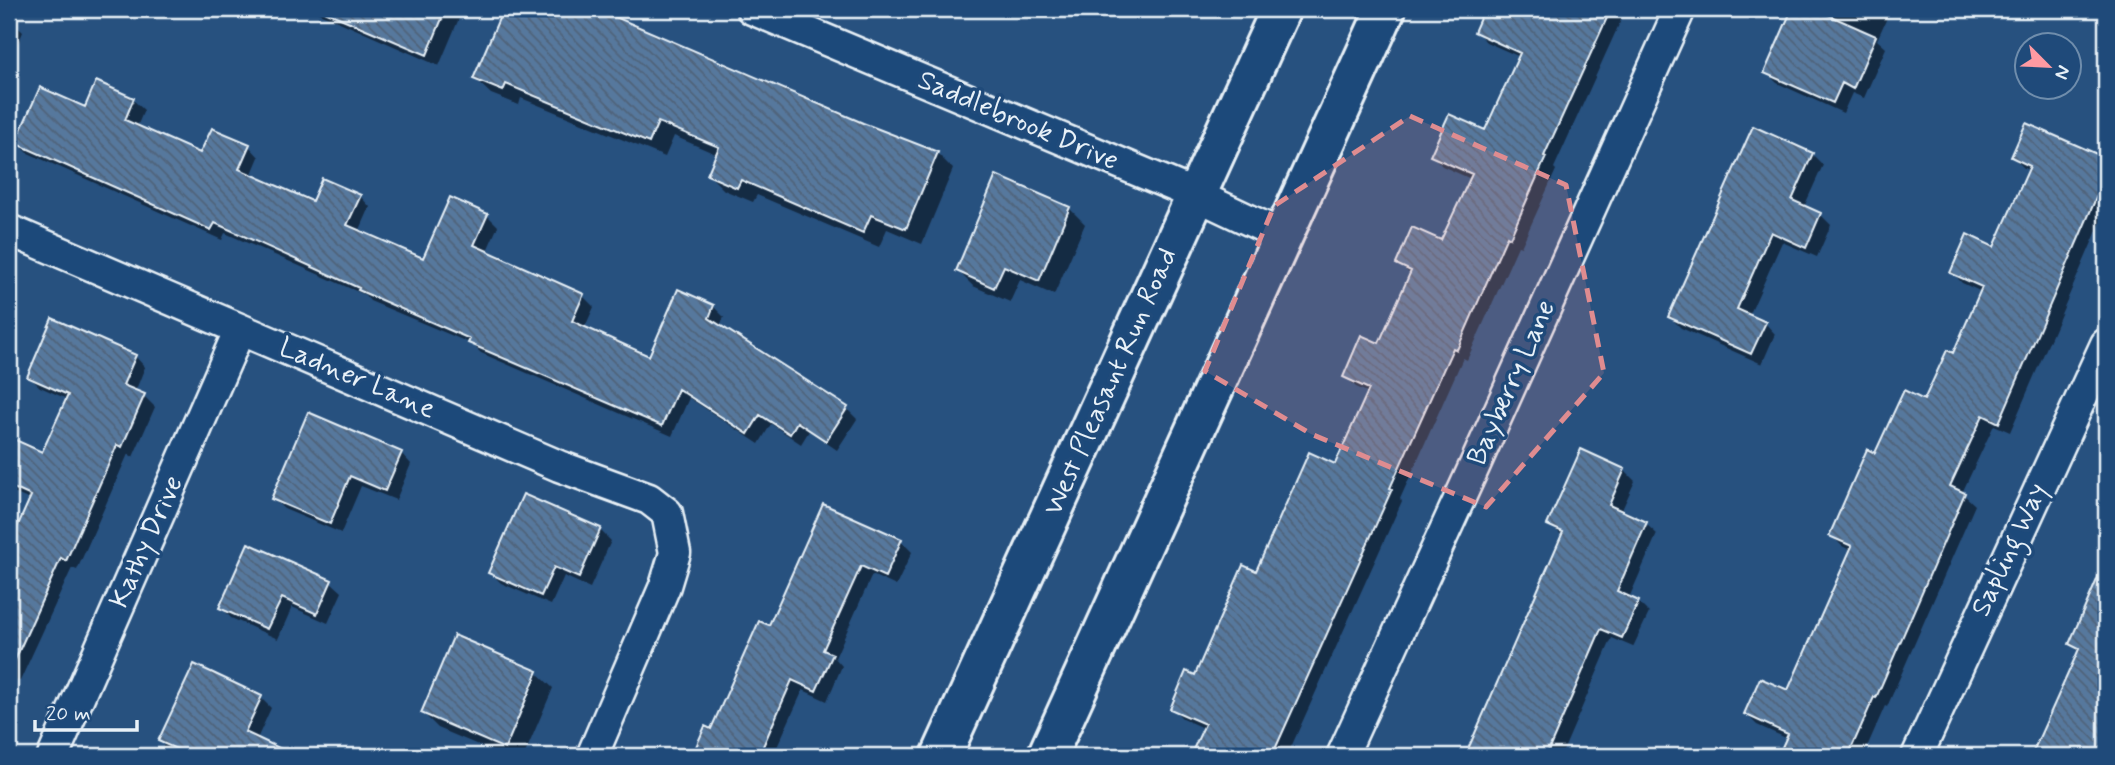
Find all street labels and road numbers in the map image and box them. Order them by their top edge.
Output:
street label: Saddlebrook Drive [912,62,1124,180]
street label: West Pleasant Run Road [1035,242,1187,522]
street label: Bayberry Lane [1459,294,1565,472]
street label: Ladner Lane [273,329,441,429]
street label: Kathy Drive [101,470,193,614]
street label: Sapling Way [1963,477,2060,624]

